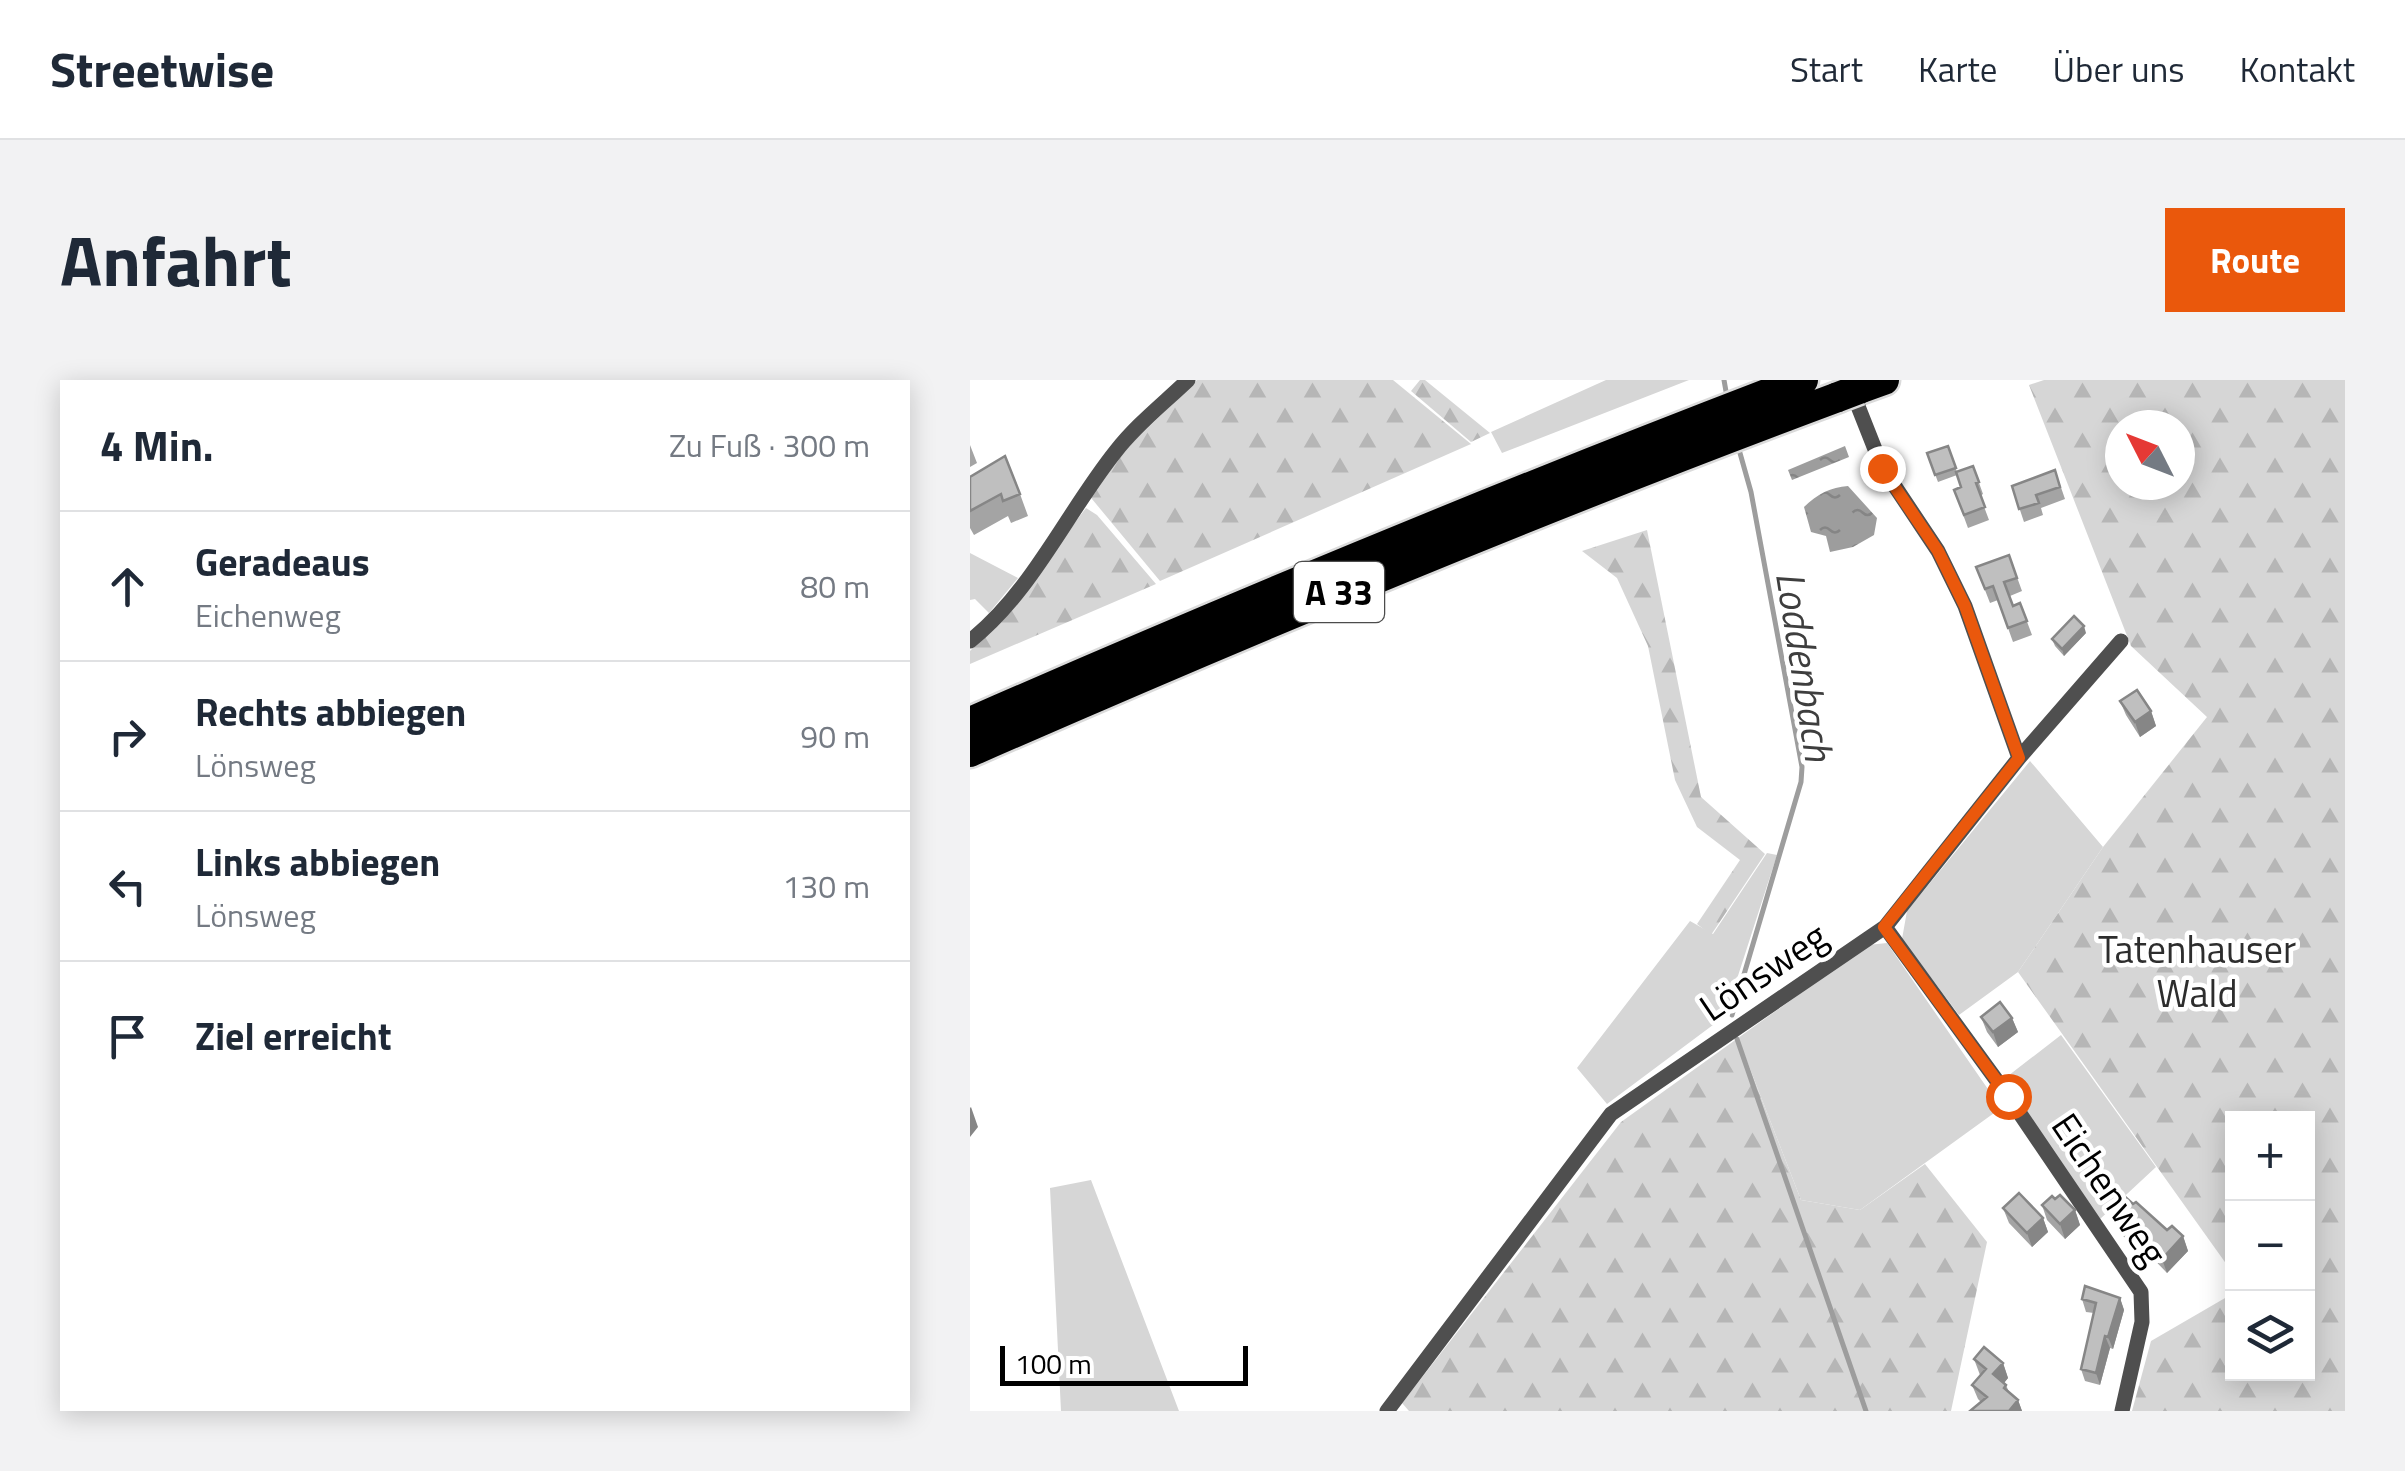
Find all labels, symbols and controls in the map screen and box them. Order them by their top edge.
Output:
text: Streetwise [50,33,274,106]
text: Start [1790,42,1863,96]
text: Karte [1918,42,1997,96]
text: Über uns [2052,42,2185,96]
text: Kontakt [2240,42,2355,96]
text: Anfahrt [60,207,292,313]
button: Route [2165,208,2345,312]
north arrow [2105,410,2195,500]
text: 4 Min. [100,413,214,477]
text: Zu Fuß · 300 m [669,421,870,469]
route end [1860,446,1906,492]
text: Geradeaus [195,533,370,591]
icon: ahead [100,559,155,614]
text: 80 m [800,562,870,610]
road number: A 33 [1294,562,1384,622]
water label: Loddenbach [1760,567,1850,766]
text: Eichenweg [195,591,341,639]
text: Rechts abbiegen [195,683,466,741]
icon: right [100,709,155,764]
text: 90 m [800,712,870,760]
text: Lönsweg [195,741,316,789]
text: Links abbiegen [195,833,440,891]
icon: left [100,859,155,914]
text: 130 m [782,862,870,910]
text: Lönsweg [195,891,316,939]
street label: Lönsweg [1687,907,1839,1035]
park label: Tatenhauser Wald [2098,920,2296,1022]
text: Ziel erreicht [195,1007,392,1065]
icon: arrive [100,1009,155,1064]
route start [1986,1074,2032,1120]
street label: Eichenweg [2038,1101,2182,1277]
map controls [2225,1111,2315,1381]
button: + [2225,1111,2315,1201]
button: − [2225,1201,2315,1291]
button: layers [2225,1291,2315,1381]
scale bar [1000,1341,1248,1386]
text: 100 m [1015,1342,1092,1385]

